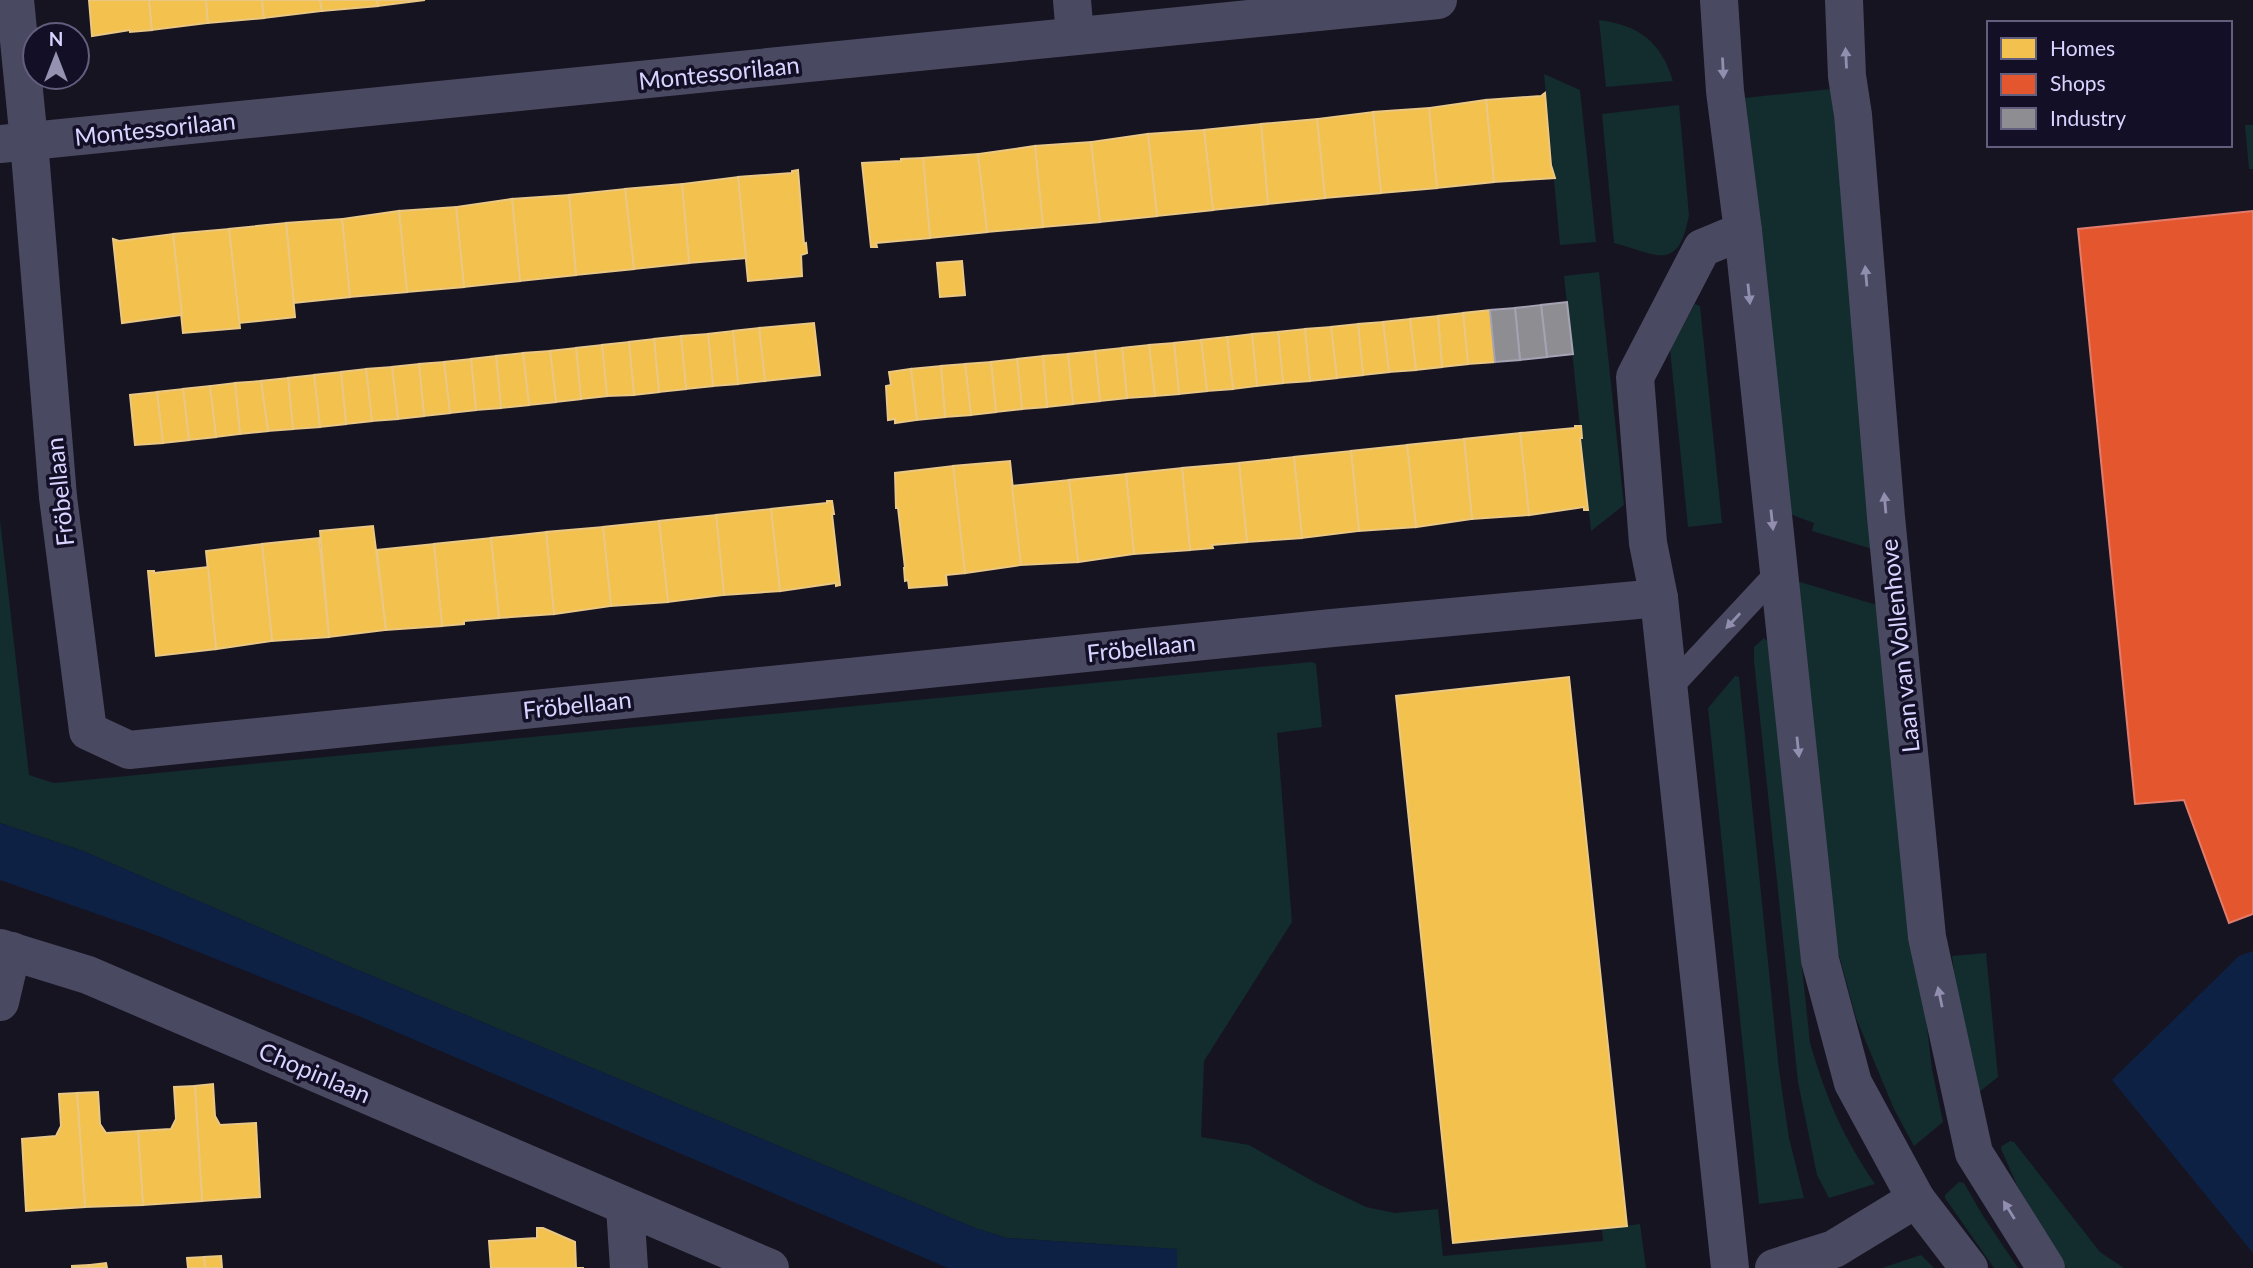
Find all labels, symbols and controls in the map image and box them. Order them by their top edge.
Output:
north arrow [21,21,91,91]
legend [1987,21,2232,147]
text: N [49,27,63,50]
text: Homes [2050,35,2115,60]
one-way arrow [1841,46,1852,68]
street label: Montessorilaan [637,49,801,95]
one-way arrow [1718,57,1729,79]
text: Shops [2050,70,2106,95]
street label: Montessorilaan [73,105,237,151]
text: Industry [2050,105,2126,130]
one-way arrow [1860,265,1871,287]
one-way arrow [1744,283,1755,305]
street label: Fröbellaan [39,436,79,548]
one-way arrow [1879,492,1890,514]
one-way arrow [1767,510,1778,532]
street label: Laan van Vollenhove [1873,538,1925,754]
one-way arrow [1725,613,1741,630]
street label: Fröbellaan [1085,627,1197,667]
street label: Fröbellaan [521,684,633,724]
one-way arrow [1792,736,1803,758]
one-way arrow [1934,986,1945,1008]
street label: Chopinlaan [255,1035,375,1109]
one-way arrow [2003,1201,2016,1220]

